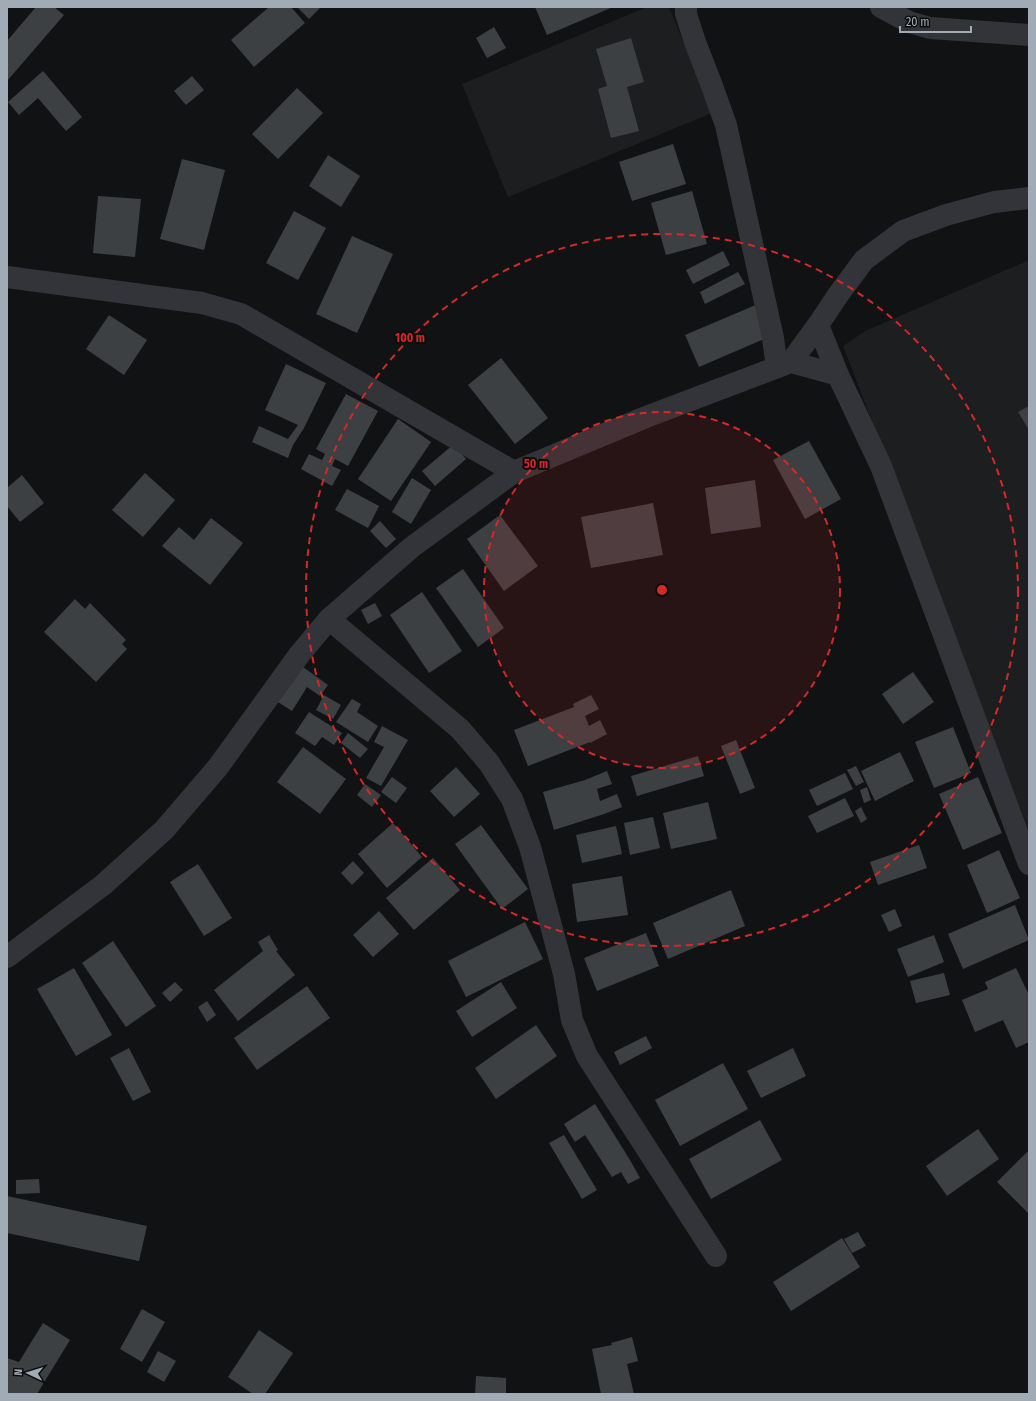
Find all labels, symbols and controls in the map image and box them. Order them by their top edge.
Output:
scale bar [900,8,971,34]
text: 20 m [906,15,930,29]
text: 100 m [395,331,425,345]
text: 50 m [524,457,548,471]
centre of rings [655,583,669,597]
north arrow [8,1353,48,1393]
text: N [12,1369,25,1376]

